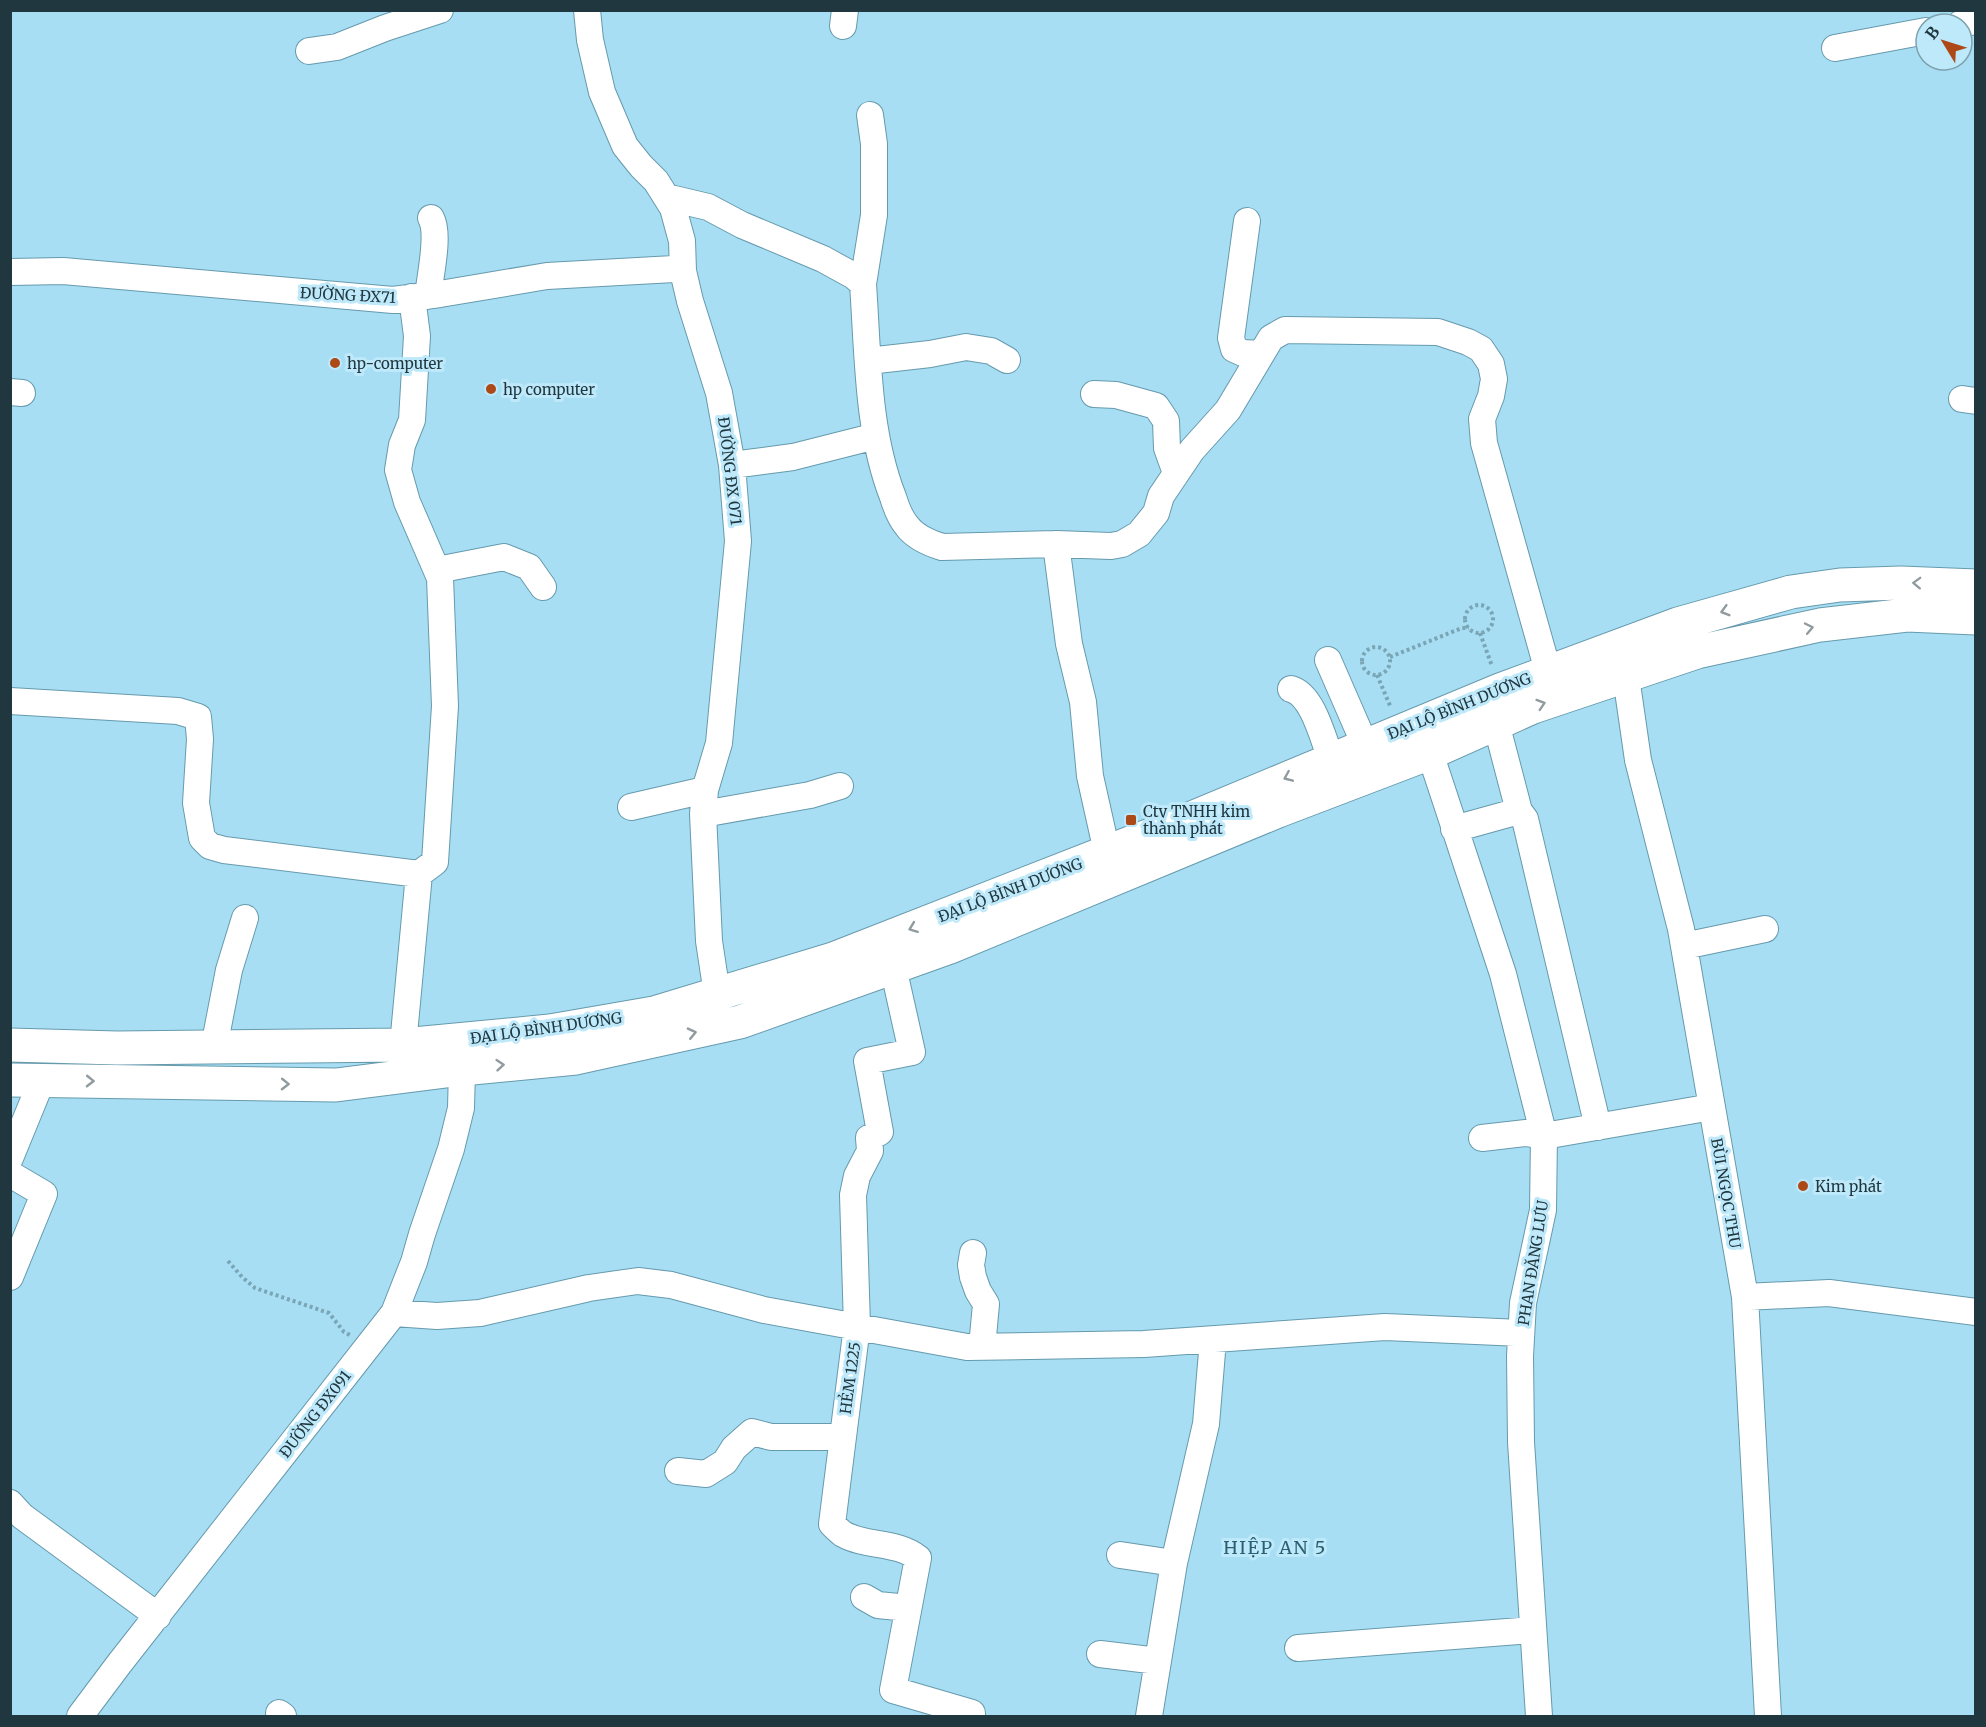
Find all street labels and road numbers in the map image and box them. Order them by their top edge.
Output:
street label: ĐƯỜNG ĐX71 [300,282,397,307]
street label: ĐƯỜNG ĐX 071 [714,416,747,526]
street label: ĐẠI LỘ BÌNH DƯƠNG [1384,668,1534,743]
street label: ĐẠI LỘ BÌNH DƯƠNG [935,853,1085,926]
street label: ĐẠI LỘ BÌNH DƯƠNG [469,1007,623,1048]
street label: BÙI NGỌC THU [1707,1136,1746,1250]
street label: PHAN ĐĂNG LƯU [1513,1199,1552,1327]
street label: HẺM 1225 [835,1341,864,1415]
street label: ĐƯỜNG ĐX091 [274,1366,355,1461]

